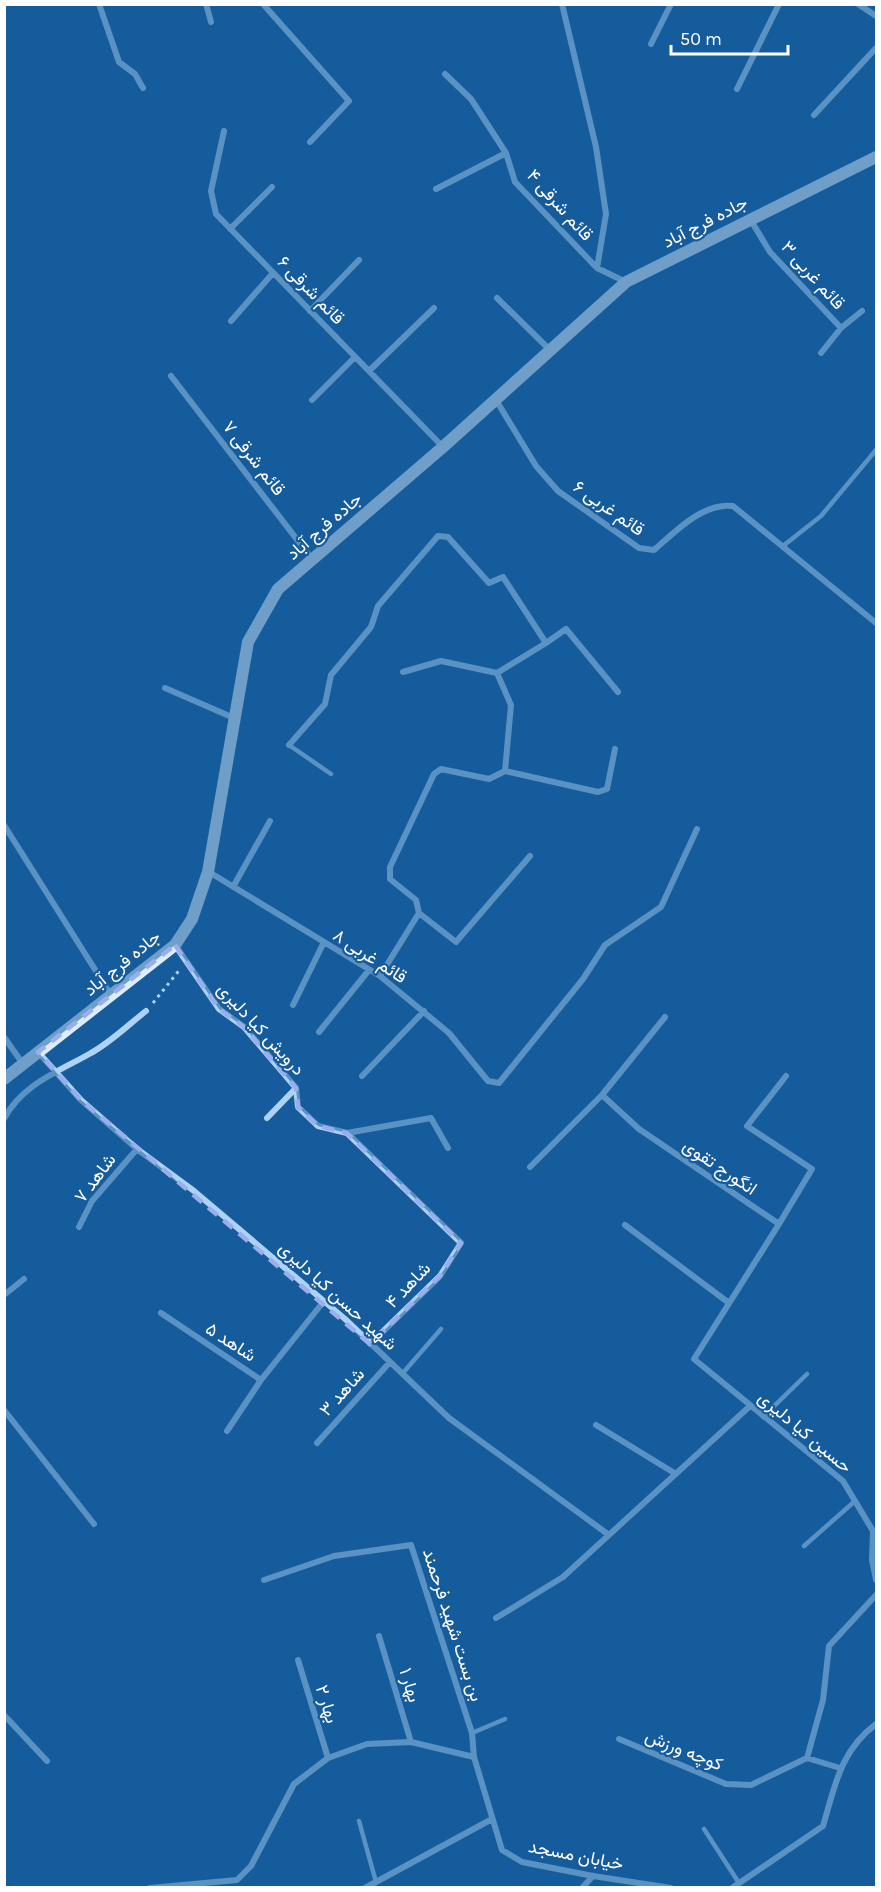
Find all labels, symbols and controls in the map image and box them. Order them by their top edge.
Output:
scale bar [671,18,788,56]
text: 50 m [680,28,722,50]
street label: قائم شرقی ۴ [521,165,598,246]
street label: جاده فرج آباد [659,191,752,254]
street label: قائم غربی ۳ [776,236,850,315]
street label: قائم شرقی ۶ [272,251,349,330]
street label: قائم شرقی ۷ [217,416,290,500]
street label: قائم غربی ۶ [569,476,649,541]
street label: جاده فرج آباد [282,487,367,565]
street label: قائم غربی ۸ [328,924,411,989]
street label: جاده فرج آباد [79,925,165,1001]
street label: درویش کیا دلیری [212,978,310,1080]
street label: انگورج تقوی [678,1134,761,1201]
street label: شاهد ۷ [69,1149,121,1207]
street label: شهید حسن کیا دلیری [274,1237,402,1355]
street label: شاهد ۴ [381,1257,435,1313]
street label: شاهد ۵ [202,1318,260,1366]
street label: شاهد ۳ [315,1363,369,1421]
street label: حسین کیا دلیری [754,1386,856,1478]
street label: بن بست شهید فرحمند [418,1546,488,1704]
street label: بهار ۱ [394,1665,426,1705]
street label: بهار ۲ [311,1682,343,1726]
street label: کوچه ورزش [642,1725,726,1776]
street label: خیابان مسجد [527,1835,625,1875]

